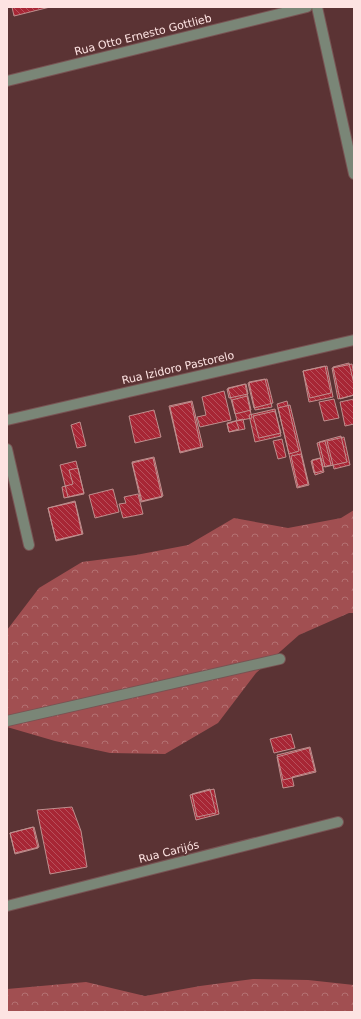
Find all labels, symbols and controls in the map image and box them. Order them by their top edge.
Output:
street label: Rua Otto Ernesto Gottlieb [73,12,213,58]
street label: Rua Izidoro Pastorelo [120,349,236,387]
street label: Rua Carijós [137,838,201,866]

